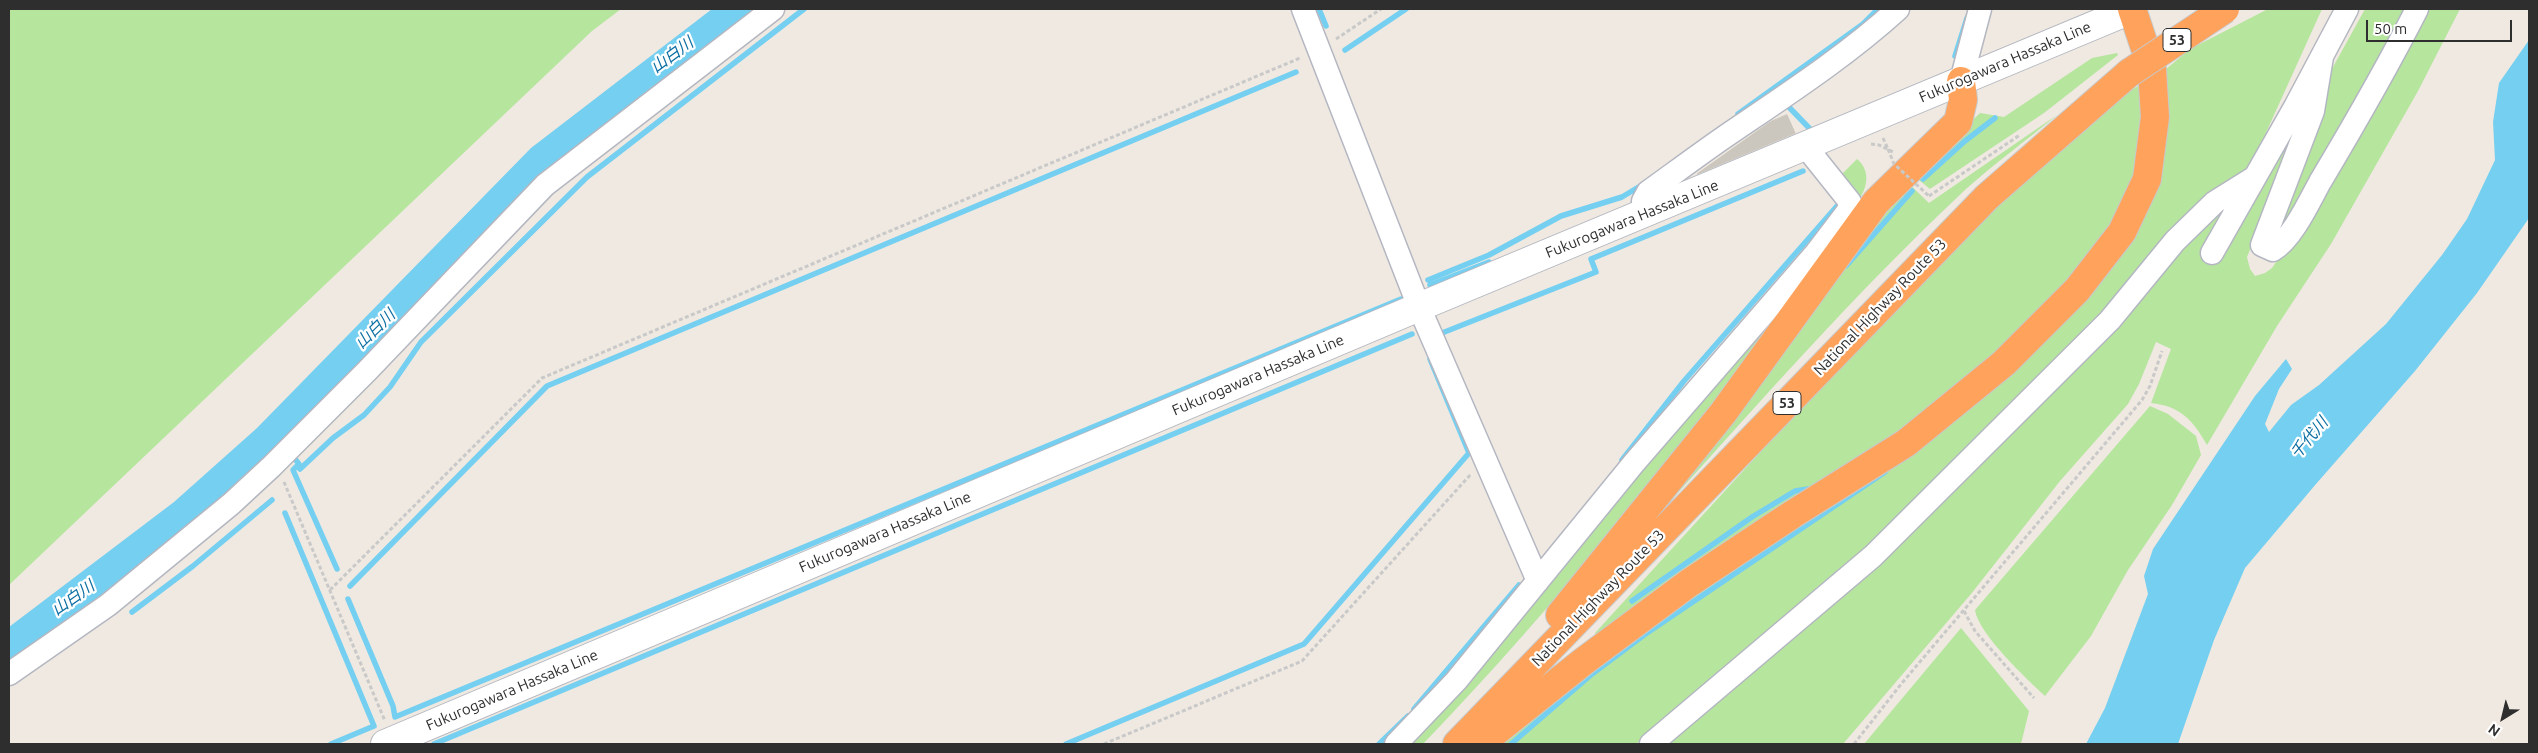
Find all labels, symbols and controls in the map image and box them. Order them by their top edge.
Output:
scale bar [2368,10,2514,42]
street label: Fukurogawara Hassaka Line [1916,18,2094,106]
text: 50 m [2374,20,2407,37]
road number: 53 [2163,28,2191,52]
water label: 山白川 [647,33,697,77]
street label: Fukurogawara Hassaka Line [1543,176,1721,262]
street label: National Highway Route 53 [1810,235,1950,379]
water label: 山白川 [351,305,399,353]
street label: Fukurogawara Hassaka Line [1169,331,1347,419]
road number: 53 [1773,392,1801,414]
water label: 千代川 [2286,413,2332,463]
street label: Fukurogawara Hassaka Line [796,488,974,576]
street label: National Highway Route 53 [1528,526,1668,670]
water label: 山白川 [48,576,98,620]
street label: Fukurogawara Hassaka Line [423,646,601,734]
north arrow [2478,693,2528,743]
text: N [2485,721,2503,740]

